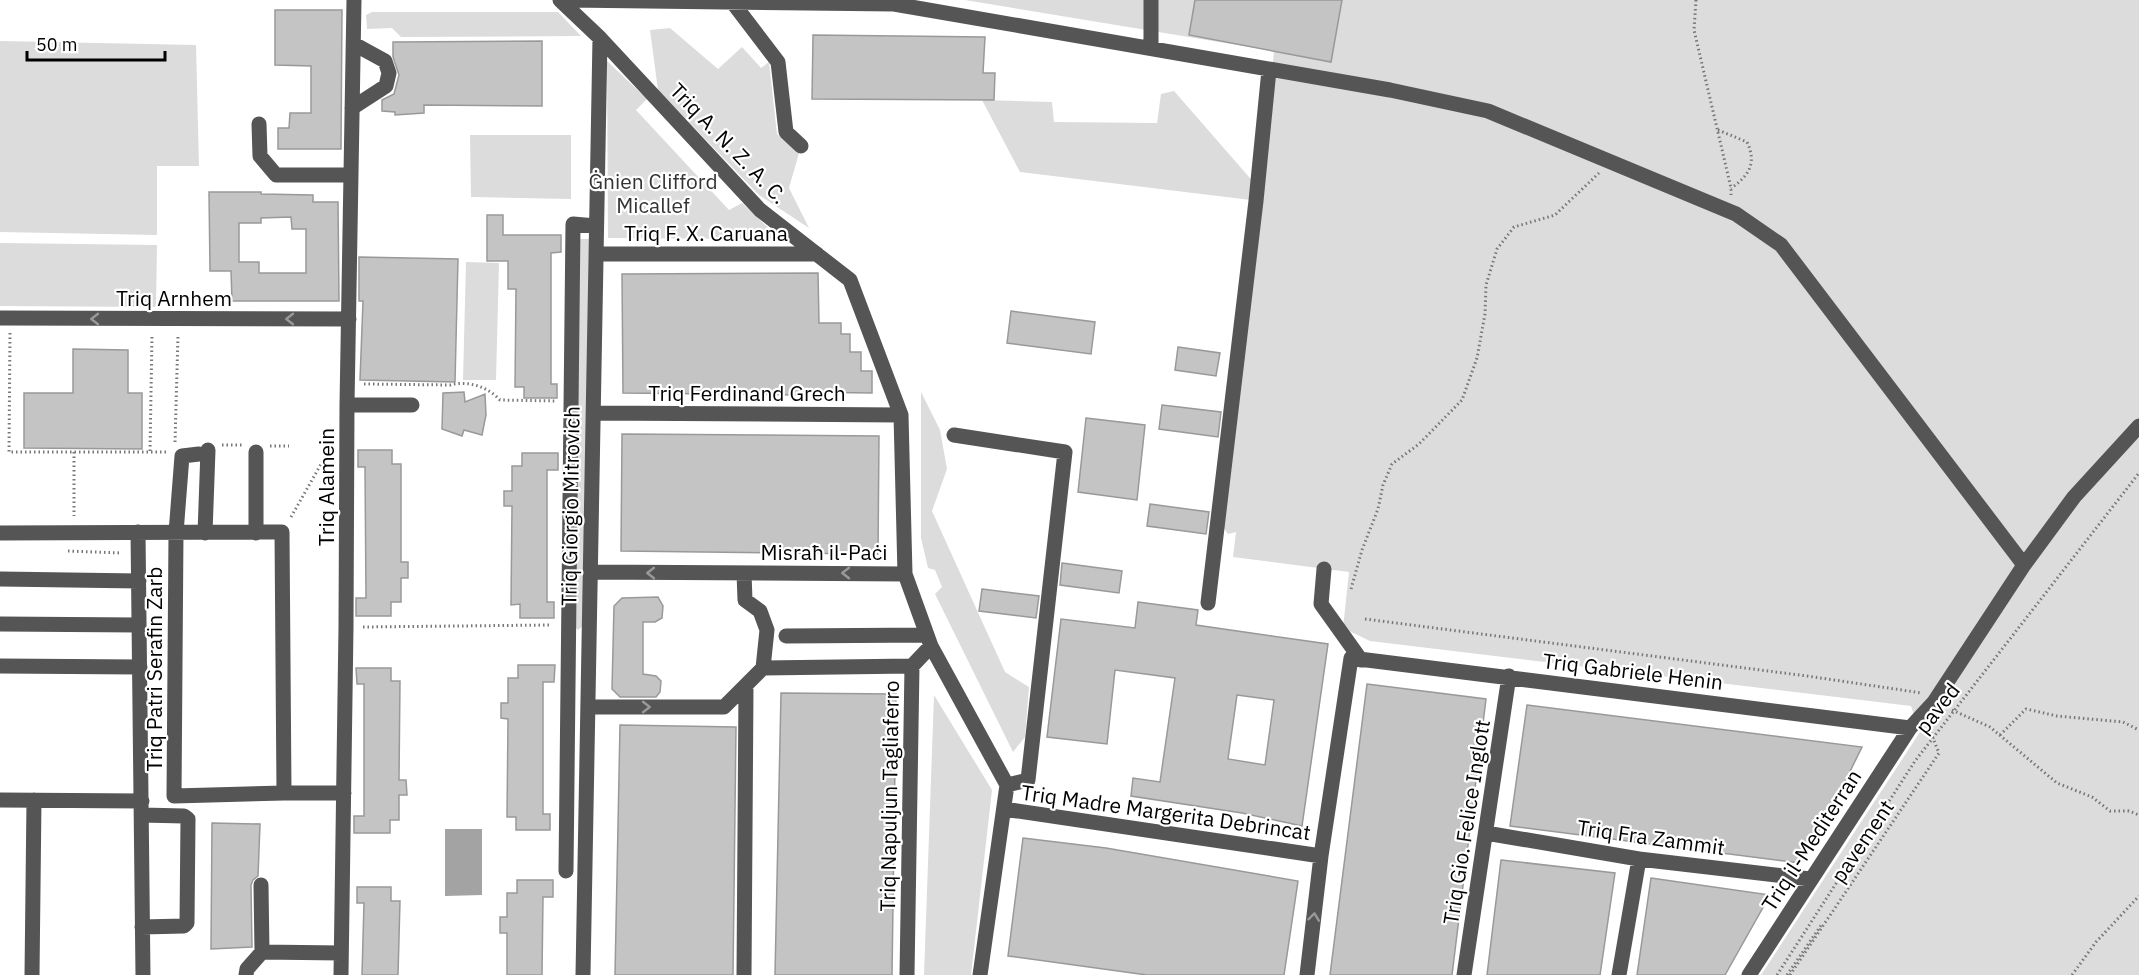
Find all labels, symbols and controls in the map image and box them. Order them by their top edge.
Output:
scale bar [27,24,165,62]
text: 50 m [36,33,78,56]
street label: Triq A. N. Z. A. C. [664,77,794,209]
park label: Ġnien Clifford Micallef [588,167,718,219]
street label: Triq F. X. Caruana [624,219,788,247]
street label: Triq Arnhem [116,284,232,312]
one-way arrow [91,313,100,325]
one-way arrow [286,313,295,325]
street label: Triq Ferdinand Grech [648,379,846,407]
street label: Triq Giorgio Mitrovich [554,406,586,606]
street label: Triq Alamein [312,428,340,546]
street label: Misraħ il-Paċi [761,538,887,566]
one-way arrow [647,566,656,579]
street label: Triq Patri Serafin Zarb [140,567,168,771]
one-way arrow [842,567,851,579]
street label: Triq Gabriele Henin [1541,646,1725,696]
street label: paved [1908,677,1966,739]
street label: Triq Napuljun Tagliaferro [873,680,905,912]
one-way arrow [642,701,651,713]
street label: Triq Gio. Felice Inglott [1436,718,1496,926]
street label: Triq il-Mediterran [1755,764,1867,916]
street label: Triq Madre Margerita Debrincat [1019,778,1313,846]
street label: pavement [1824,794,1900,888]
street label: Triq Fra Zammit [1575,813,1727,861]
one-way arrow [1307,912,1320,922]

